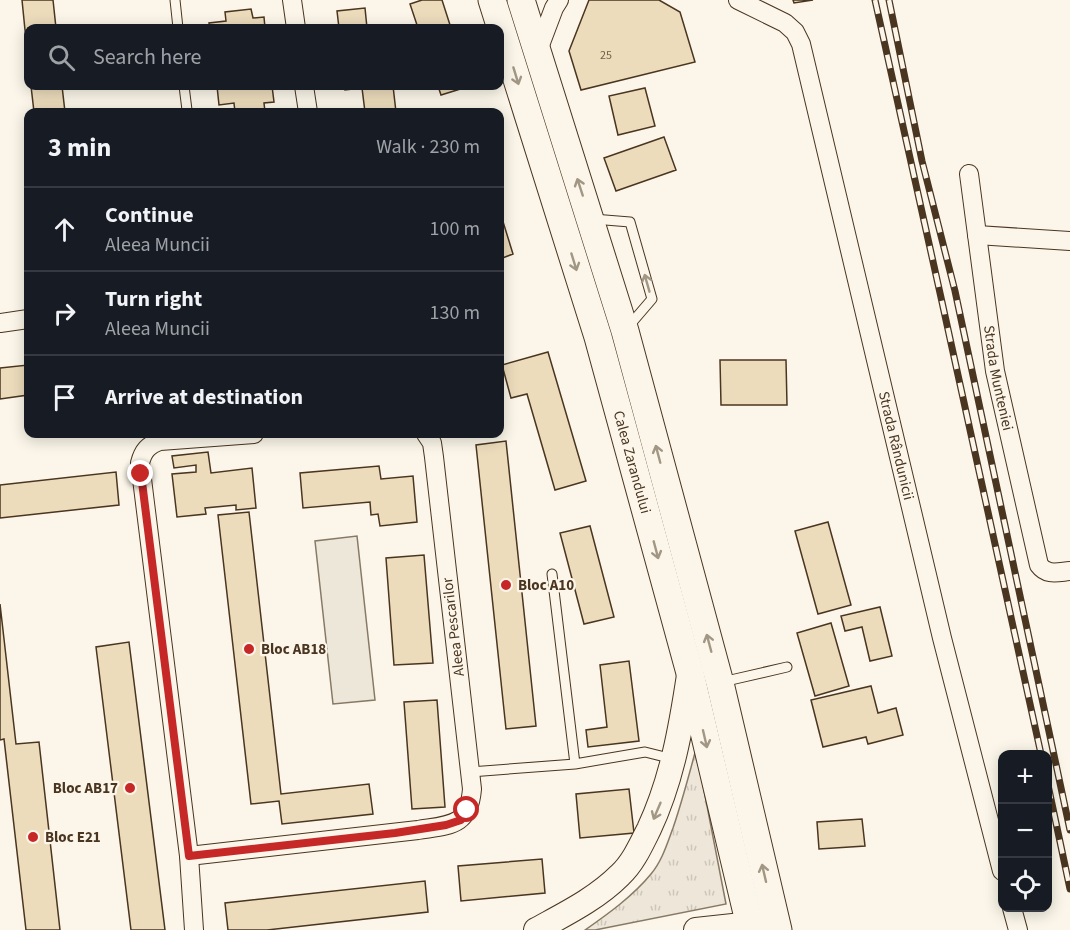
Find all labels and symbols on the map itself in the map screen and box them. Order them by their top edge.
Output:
house number: 25 [600,47,612,64]
one-way arrow [511,66,522,85]
one-way arrow [574,178,585,197]
one-way arrow [570,252,581,271]
one-way arrow [641,274,653,293]
street label: Strada Munteniei [978,324,1018,433]
street label: Strada Rândunicii [873,389,919,502]
street label: Calea Zarandului [608,408,656,516]
one-way arrow [652,445,663,464]
route end [127,460,153,486]
one-way arrow [651,541,663,560]
place label: Bloc A10 [518,575,574,596]
street label: Aleea Pescarilor [437,576,470,678]
marker: Bloc A10 [499,578,513,592]
one-way arrow [702,634,714,653]
place label: Bloc AB18 [261,639,326,660]
marker: Bloc AB18 [242,642,256,656]
one-way arrow [700,729,712,748]
place label: Bloc AB17 [53,778,118,799]
marker: Bloc AB17 [123,781,137,795]
route start [453,796,479,822]
one-way arrow [651,801,662,820]
place label: Bloc E21 [45,827,101,848]
marker: Bloc E21 [26,830,40,844]
one-way arrow [758,864,770,883]

